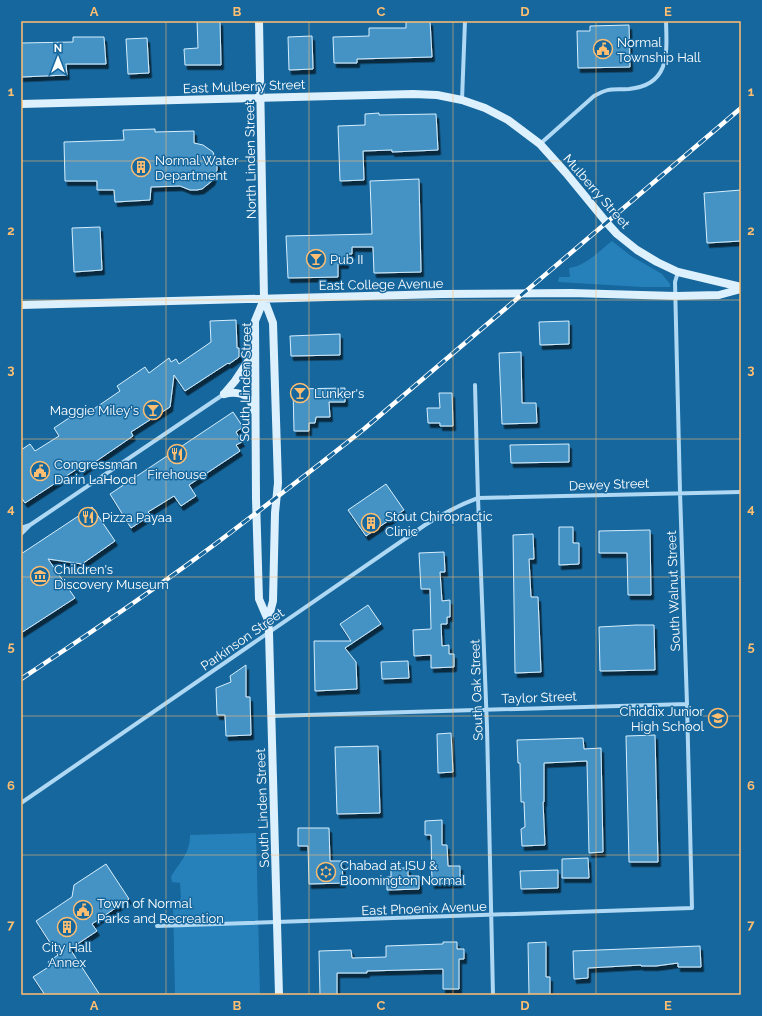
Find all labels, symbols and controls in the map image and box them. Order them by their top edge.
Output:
text: A [90,4,99,19]
text: B [233,4,242,19]
text: C [377,4,386,19]
text: D [520,4,530,19]
text: E [664,4,672,19]
place label: Normal Township Hall [617,35,701,65]
north arrow [38,38,78,78]
public building icon: Normal Township Hall [592,38,614,60]
text: N [54,42,62,55]
street label: East Mulberry Street [183,77,306,96]
text: 1 [8,84,15,99]
text: 1 [748,84,755,99]
street label: North Linden Street [242,100,259,219]
street label: Mulberry Street [560,151,633,232]
place label: Normal Water Department [155,153,239,183]
building icon: Normal Water Department [130,156,152,178]
text: 2 [7,223,15,238]
text: 2 [747,223,755,238]
bar icon: Pub II [305,248,327,270]
place label: Pub II [330,252,364,267]
street label: East College Avenue [319,276,444,293]
street label: South Linden Street [237,322,254,442]
text: 3 [7,362,15,377]
text: 3 [747,362,755,377]
bar icon: Lunker's [289,382,311,404]
place label: Lunker's [314,386,364,401]
bar icon: Maggie Miley's [142,399,164,421]
place label: Maggie Miley's [50,403,139,418]
restaurant icon: Firehouse [166,443,188,465]
place label: Congressman Darin LaHood [54,457,137,487]
public building icon: Congressman Darin LaHood [29,460,51,482]
place label: Firehouse [147,467,207,482]
street label: Dewey Street [568,476,650,493]
text: 4 [7,501,15,516]
text: 4 [747,501,755,516]
restaurant icon: Pizza Payaa [77,506,99,528]
place label: Stout Chiropractic Clinic [385,509,493,539]
place label: Pizza Payaa [102,510,172,525]
building icon: Stout Chiropractic Clinic [360,512,382,534]
street label: South Walnut Street [664,530,683,652]
place label: Children's Discovery Museum [54,562,169,592]
museum icon: Children's Discovery Museum [29,565,51,587]
street label: Parkinson Street [198,605,287,674]
street label: South Oak Street [467,638,486,741]
text: 5 [7,639,15,654]
text: 5 [747,639,755,654]
street label: Taylor Street [501,689,578,706]
place label: Chiddix Junior High School [620,704,704,734]
school or university icon: Chiddix Junior High School [707,707,729,729]
street label: South Linden Street [253,747,272,868]
text: 6 [7,778,15,793]
text: 6 [747,778,755,793]
place label: Chabad at ISU & Bloomington Normal [340,858,466,888]
synagogue icon: Chabad at ISU & Bloomington Normal [315,861,337,883]
place label: Town of Normal Parks and Recreation [97,896,224,926]
public building icon: Town of Normal Parks and Recreation [72,899,94,921]
street label: East Phoenix Avenue [361,899,487,918]
building icon: City Hall Annex [56,916,78,938]
text: 7 [7,917,15,932]
text: 7 [747,917,755,932]
place label: City Hall Annex [42,940,92,970]
text: A [90,998,99,1013]
text: B [233,998,242,1013]
text: C [377,998,386,1013]
text: D [520,998,530,1013]
text: E [664,998,672,1013]

